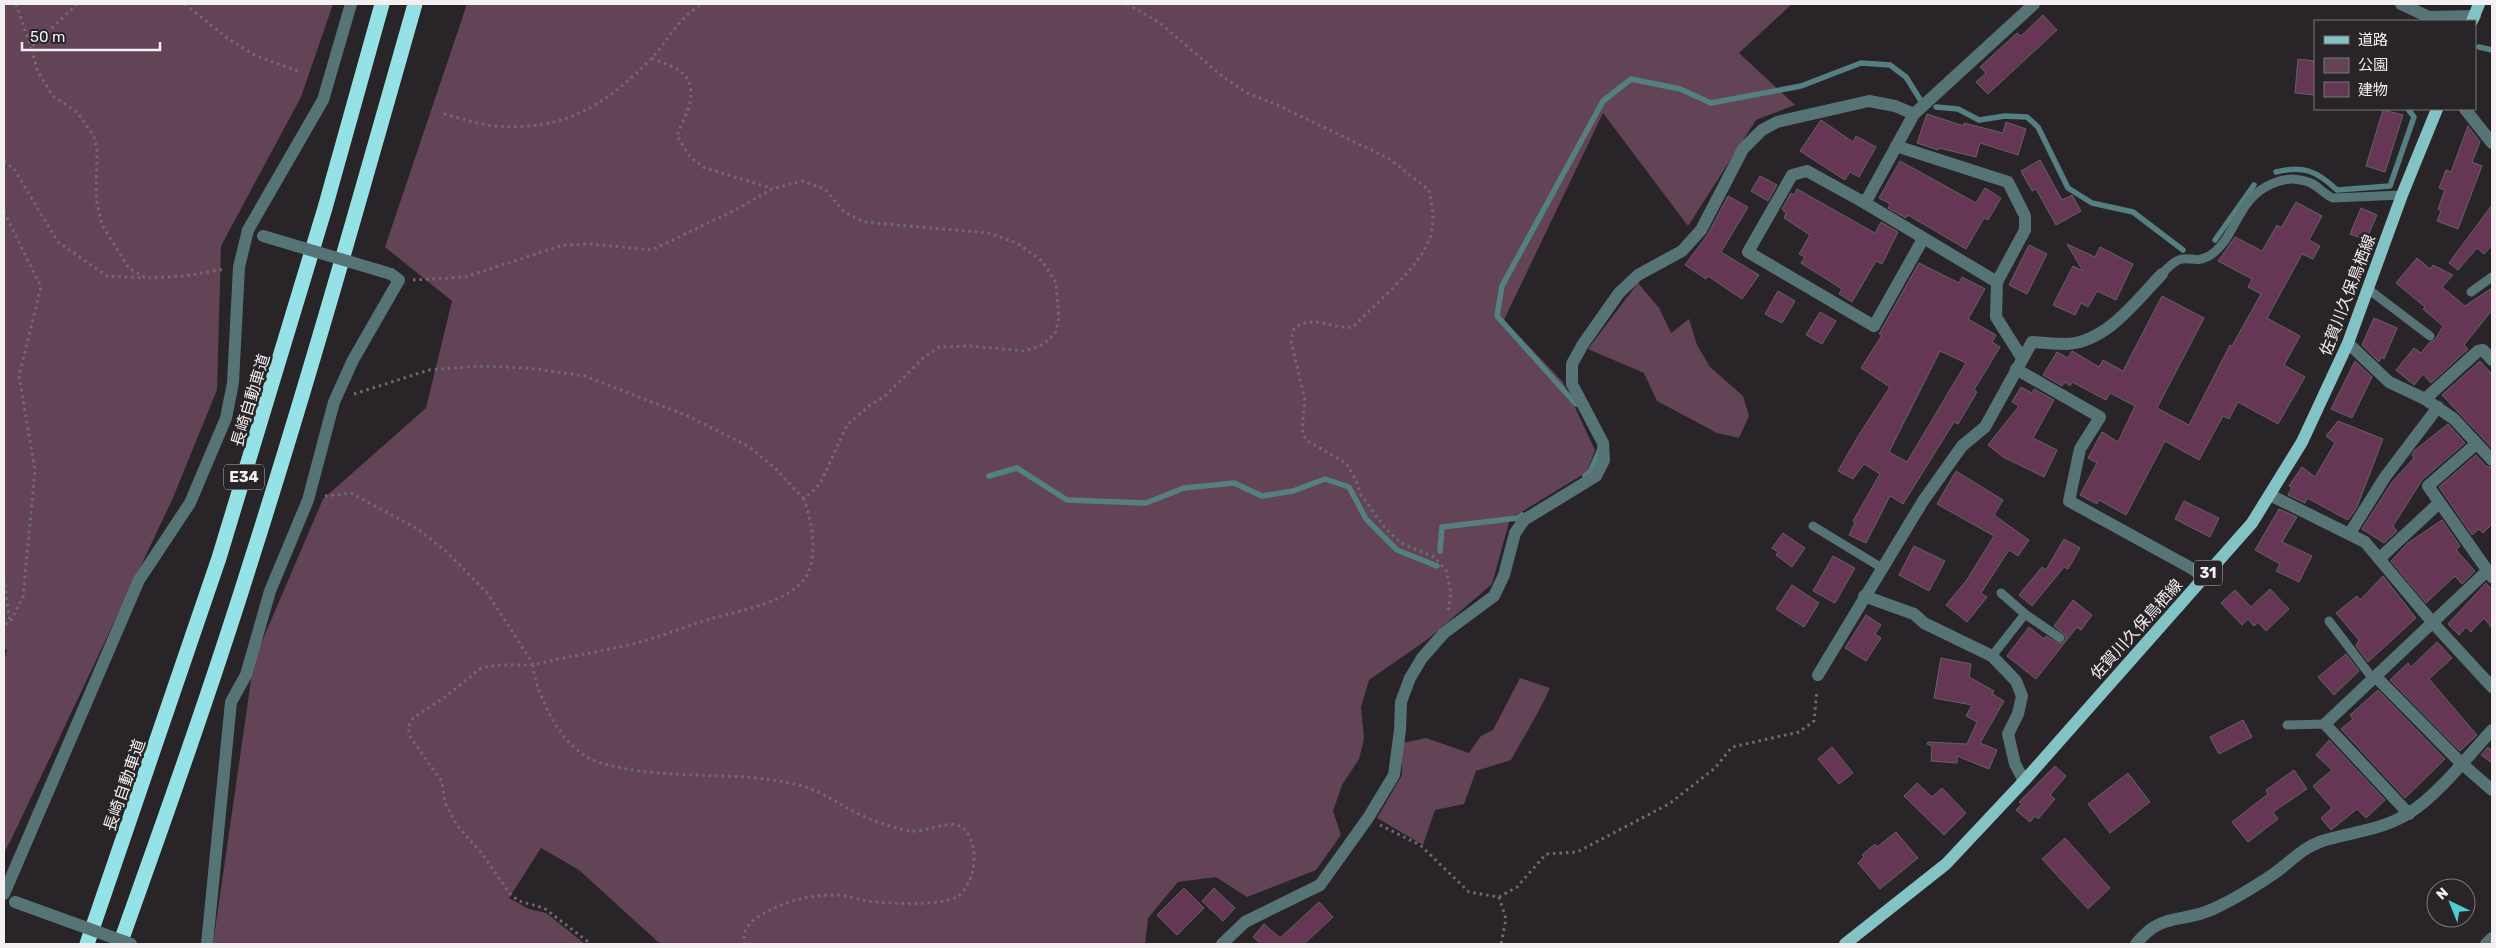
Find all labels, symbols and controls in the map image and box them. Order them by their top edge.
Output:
scale bar [22,20,160,52]
legend [2314,20,2476,110]
text: 50 m [30,28,65,46]
text: 道路 [2358,31,2388,49]
text: 公園 [2358,56,2388,74]
text: 建物 [2358,81,2388,99]
street label: 佐賀川久保鳥栖線 [2316,232,2379,358]
street label: 長崎自動車道 [227,351,274,449]
road number: E34 [224,464,264,490]
road number: 31 [2194,560,2222,586]
street label: 佐賀川久保鳥栖線 [2086,575,2186,683]
street label: 長崎自動車道 [100,737,149,834]
north arrow [2426,878,2476,928]
text: N [2433,884,2452,904]

